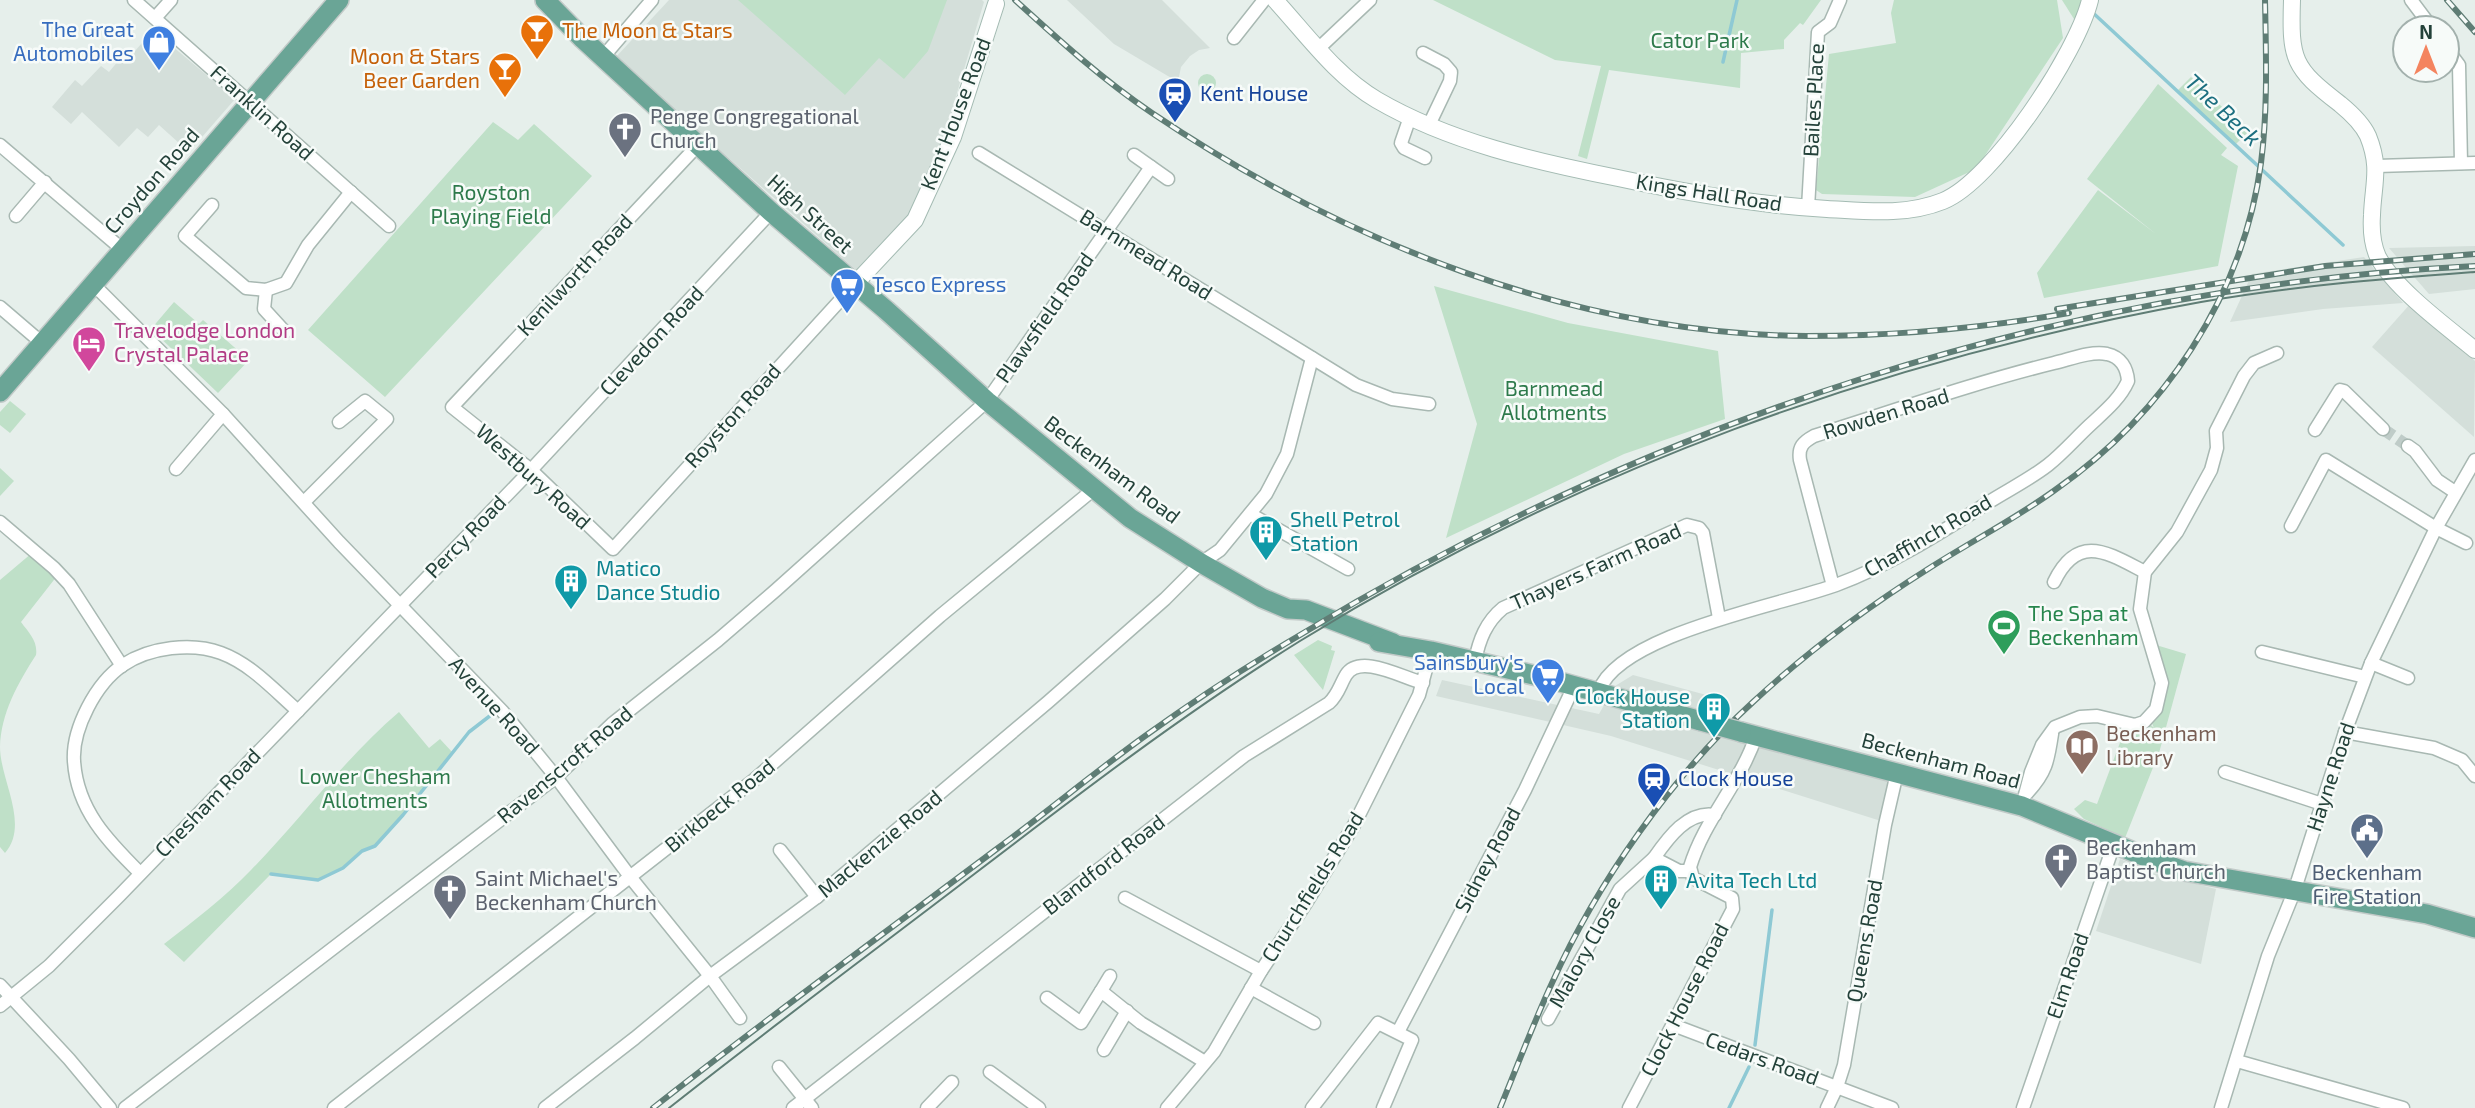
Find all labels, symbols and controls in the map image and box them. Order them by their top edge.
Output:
bar icon: The Moon & Stars [518,12,556,61]
north arrow [2391,14,2461,84]
place label: The Great Automobiles [13,16,134,65]
place label: The Moon & Stars [562,17,733,42]
text: N [2419,20,2433,43]
shop icon: The Great Automobiles [140,23,178,72]
park label: Cator Park [1650,27,1750,52]
street label: Kent House Road [914,34,995,193]
street label: Bailes Place [1797,42,1828,158]
place label: Moon & Stars Beer Garden [350,43,480,92]
bar icon: Moon & Stars Beer Garden [486,50,524,99]
street label: Franklin Road [206,59,320,165]
water label: The Beck [2180,67,2267,151]
station icon: Kent House [1156,75,1194,124]
place label: Kent House [1200,80,1308,105]
place label: Penge Congregational Church [650,103,860,152]
church icon: Penge Congregational Church [606,110,644,159]
street label: Croydon Road [98,122,204,238]
street label: High Street [763,168,859,258]
street label: Kings Hall Road [1634,168,1784,215]
park label: Royston Playing Field [430,179,552,228]
street label: Barnmead Road [1076,203,1218,304]
street label: Kenilworth Road [511,208,637,340]
street label: Plawsfield Road [990,247,1098,387]
supermarket icon: Tesco Express [828,266,866,315]
place label: Tesco Express [872,271,1006,296]
street label: Clevedon Road [594,280,708,400]
place label: Travelodge London Crystal Palace [114,317,295,366]
hotel icon: Travelodge London Crystal Palace [70,324,108,373]
street label: Royston Road [679,358,785,472]
park label: Barnmead Allotments [1501,375,1607,424]
street label: Rowden Road [1819,382,1952,444]
street label: Beckenham Road [1040,410,1186,528]
street label: Westbury Road [472,418,596,534]
street label: Chaffinch Road [1859,488,1995,581]
street label: Percy Road [419,489,511,583]
place label: Shell Petrol Station [1290,506,1401,555]
building icon: Shell Petrol Station [1247,513,1285,562]
street label: Thayers Farm Road [1506,517,1685,615]
place label: Matico Dance Studio [596,555,721,604]
building icon: Matico Dance Studio [552,562,590,611]
place label: The Spa at Beckenham [2028,600,2139,649]
sports icon: The Spa at Beckenham [1985,607,2023,656]
place label: Sainsbury's Local [1414,649,1525,698]
street label: Avenue Road [445,651,546,759]
supermarket icon: Sainsbury's Local [1529,656,1567,705]
place label: Clock House Station [1575,683,1690,732]
building icon: Clock House Station [1695,690,1733,739]
street label: Ravenscroft Road [491,700,637,828]
street label: Hayne Road [2300,719,2359,834]
place label: Beckenham Library [2106,720,2217,769]
street label: Beckenham Road [1859,726,2024,793]
library icon: Beckenham Library [2063,727,2101,776]
street label: Chesham Road [149,742,265,861]
street label: Birkbeck Road [659,753,779,857]
station icon: Clock House [1635,760,1673,809]
park label: Lower Chesham Allotments [299,763,451,812]
place label: Clock House [1678,765,1793,790]
street label: Mackenzie Road [812,784,946,902]
street label: Sidney Road [1448,802,1525,916]
street label: Churchfields Road [1255,806,1368,966]
street label: Blandford Road [1037,808,1169,919]
public building icon: Beckenham Fire Station [2348,811,2386,860]
place label: Beckenham Baptist Church [2086,834,2226,883]
church icon: Beckenham Baptist Church [2042,841,2080,890]
place label: Beckenham Fire Station [2312,859,2422,908]
building icon: Avita Tech Ltd [1642,862,1680,911]
place label: Saint Michael's Beckenham Church [475,865,657,914]
place label: Avita Tech Ltd [1686,867,1817,892]
church icon: Saint Michael's Beckenham Church [431,872,469,921]
street label: Queens Road [1840,877,1888,1004]
street label: Malory Close [1543,891,1625,1012]
street label: Clock House Road [1634,919,1733,1080]
street label: Elm Road [2040,929,2093,1022]
street label: Cedars Road [1702,1026,1823,1090]

